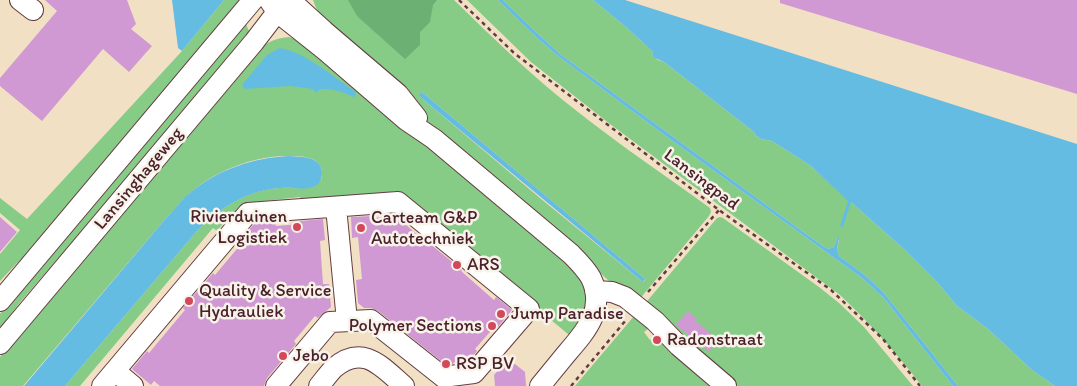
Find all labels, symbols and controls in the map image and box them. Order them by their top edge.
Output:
street label: Lansinghageweg [90,123,188,235]
street label: Lansingpad [659,145,743,215]
place label: Rivierduinen Logistiek [190,206,287,248]
place label: Carteam G&P Autotechniek [371,207,477,250]
marker: Rivierduinen Logistiek [291,221,303,233]
marker: Carteam G&P Autotechniek [355,222,367,234]
place label: ARS [467,254,500,276]
marker: ARS [451,259,463,271]
place label: Quality & Service Hydrauliek [199,280,331,322]
marker: Quality & Service Hydrauliek [183,295,195,307]
place label: Jump Paradise [511,303,624,325]
marker: Jump Paradise [495,308,507,320]
place label: Polymer Sections [349,315,482,337]
marker: Polymer Sections [486,320,498,332]
place label: Radonstraat [667,329,763,351]
marker: Radonstraat [651,334,663,346]
place label: Jebo [293,345,329,367]
marker: Jebo [277,350,289,362]
place label: RSP BV [456,353,514,375]
marker: RSP BV [440,358,452,370]

